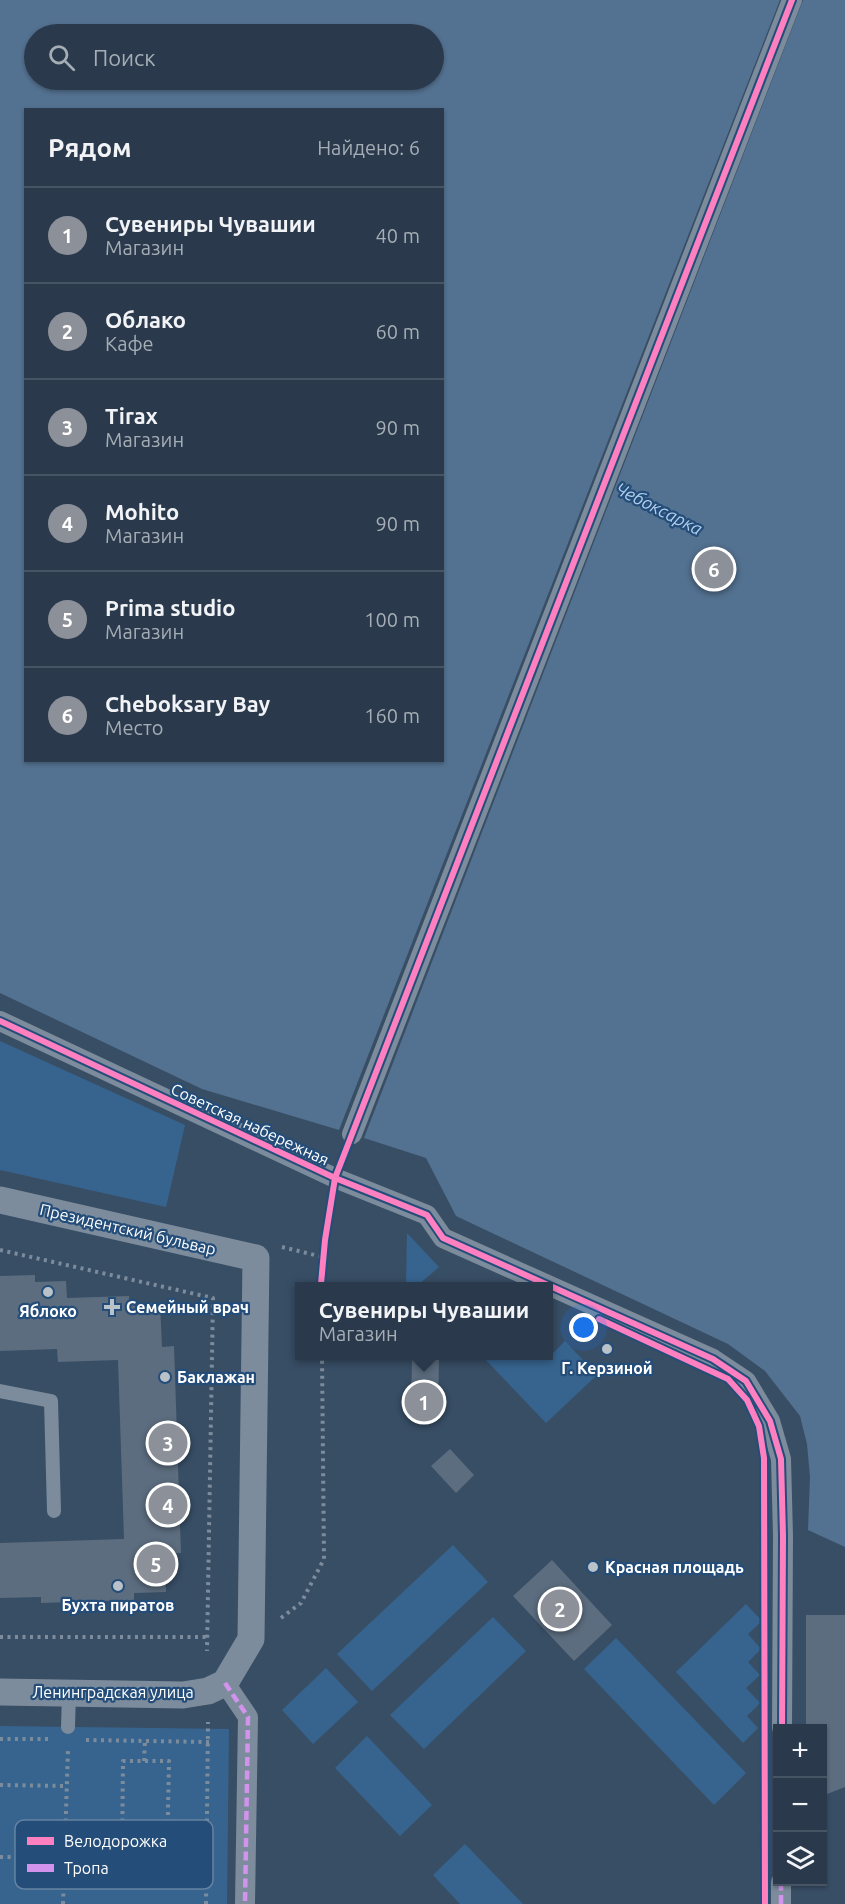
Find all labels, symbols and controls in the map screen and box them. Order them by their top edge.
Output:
search box [24,24,444,90]
icon: search [45,41,78,74]
text: Поиск [93,45,156,70]
text: Рядом [48,133,132,162]
text: Найдено: 6 [317,136,420,159]
text: Сувениры Чувашии [105,211,316,236]
text: 1 [62,224,73,247]
text: 40 m [376,224,420,247]
text: Магазин [105,236,184,259]
text: Облако [105,307,186,332]
text: 2 [62,320,73,343]
text: 60 m [376,320,420,343]
text: Кафе [105,332,154,355]
text: Tirax [105,403,158,428]
text: 3 [62,416,73,439]
text: 90 m [376,416,420,439]
text: Магазин [105,428,184,451]
water label: Чебоксарка [613,478,706,539]
text: Mohito [105,499,179,524]
text: 4 [62,512,73,535]
text: 90 m [376,512,420,535]
text: Магазин [105,524,184,547]
pin: 6 [694,546,734,592]
text: Prima studio [105,595,235,620]
text: 5 [62,608,73,631]
text: 100 m [364,608,420,631]
text: Магазин [105,620,184,643]
text: Cheboksary Bay [105,691,270,716]
text: 6 [62,704,73,727]
text: 160 m [364,704,420,727]
text: Место [105,716,164,739]
street label: Советская набережная [168,1079,332,1169]
street label: Президентский бульвар [38,1200,218,1258]
popup [295,1282,553,1360]
marker: Яблоко [41,1285,55,1299]
text: Сувениры Чувашии [319,1297,529,1322]
marker: Семейный врач [103,1298,121,1316]
place label: Семейный врач [126,1298,249,1316]
place label: Яблоко [19,1302,77,1320]
your location [569,1313,598,1342]
text: Магазин [319,1322,398,1345]
marker: Г. Керзиной [600,1342,614,1356]
place label: Г. Керзиной [561,1359,653,1377]
place label: Баклажан [177,1368,255,1386]
marker: Баклажан [158,1370,172,1384]
pin: 1 [404,1380,444,1424]
pin: 3 [148,1420,188,1466]
pin: 4 [148,1482,188,1528]
pin: 5 [136,1542,176,1586]
place label: Красная площадь [605,1558,744,1576]
marker: Красная площадь [586,1560,600,1574]
marker: Бухта пиратов [111,1579,125,1593]
pin: 2 [540,1586,580,1632]
place label: Бухта пиратов [62,1596,174,1614]
street label: Ленинградская улица [32,1683,194,1701]
map controls [773,1724,827,1886]
button: + [773,1724,827,1778]
button: − [773,1778,827,1832]
legend [15,1820,213,1889]
text: Велодорожка [64,1832,167,1850]
button: layers [773,1832,827,1886]
text: Тропа [64,1859,109,1877]

